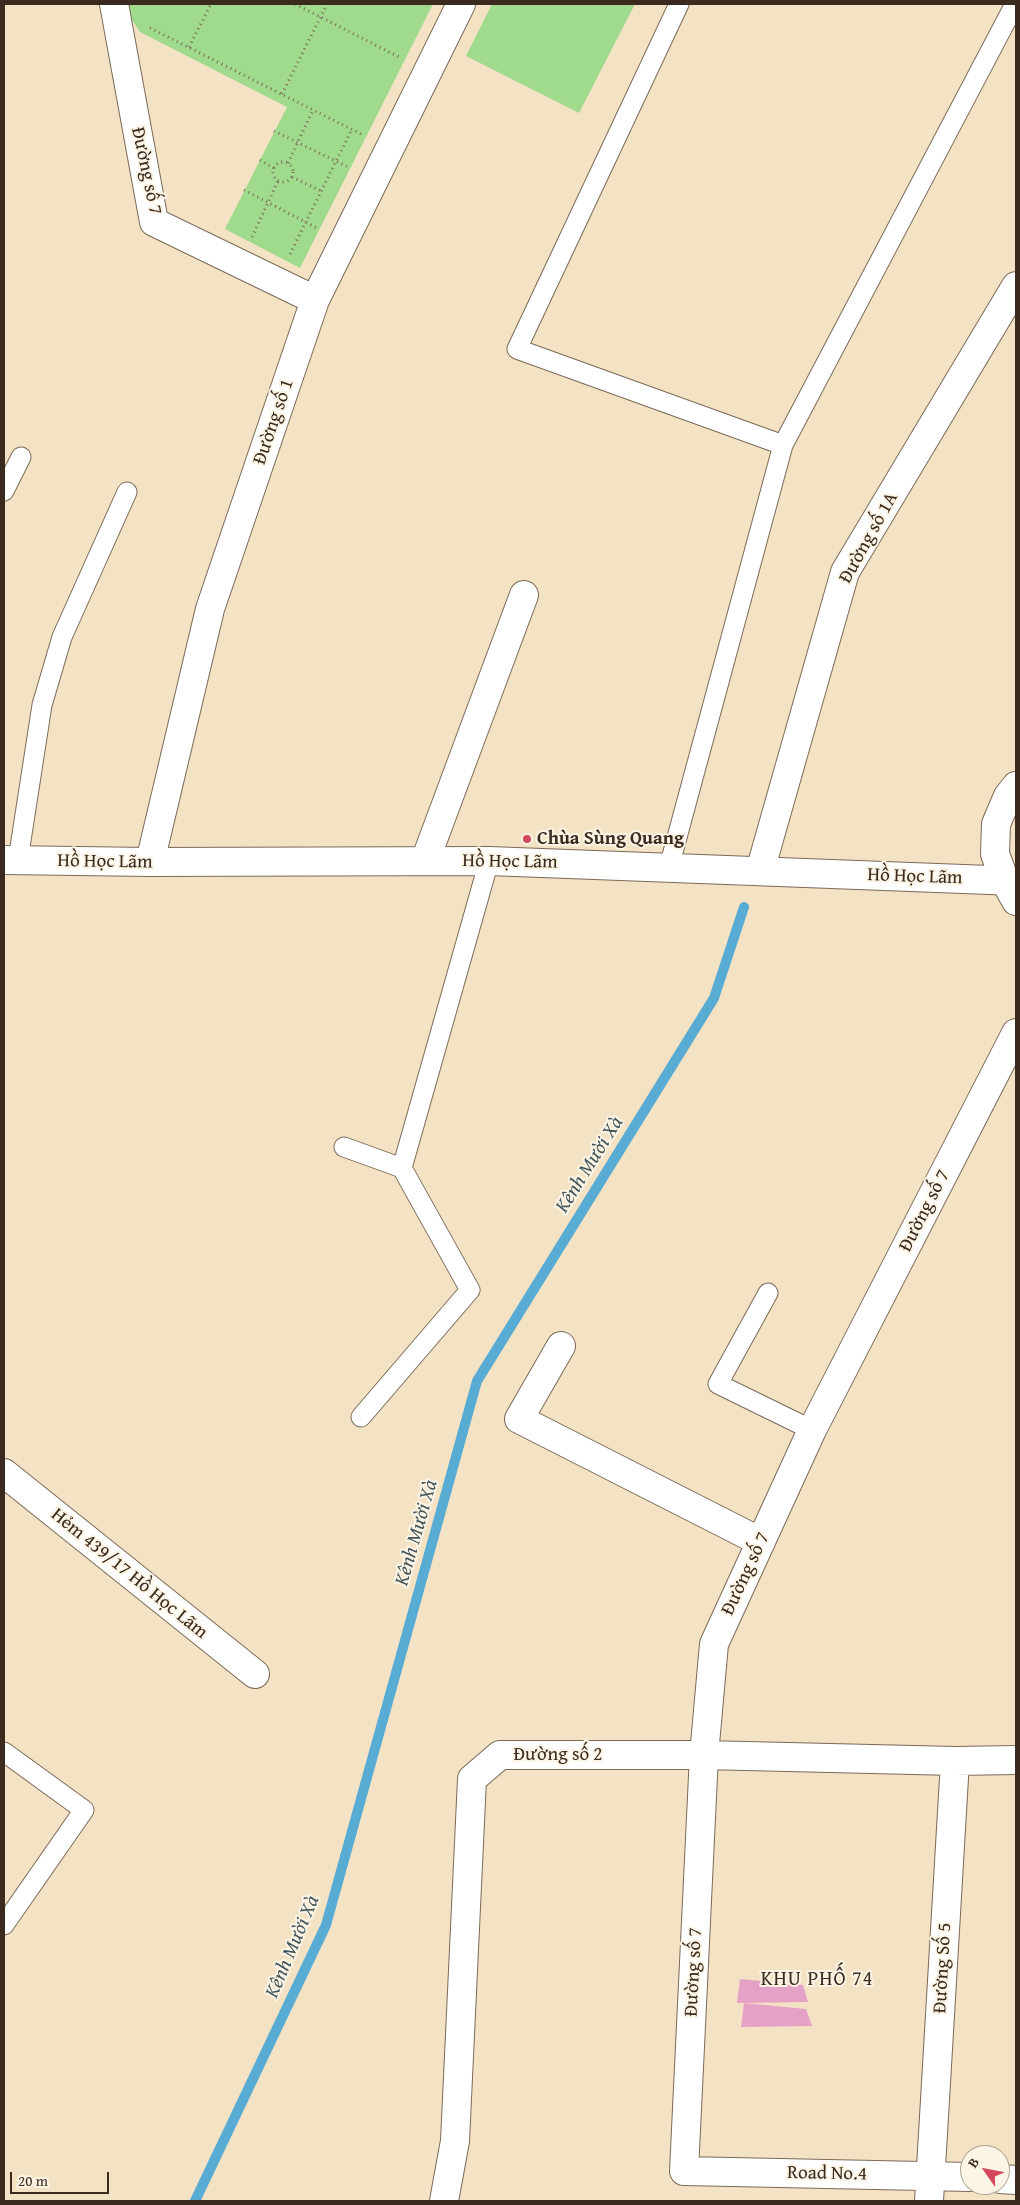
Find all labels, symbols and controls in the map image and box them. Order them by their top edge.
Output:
street label: Đường số 7 [126,125,166,217]
street label: Đường số 1 [249,376,299,468]
street label: Đường số 1A [835,489,903,587]
place label: Chùa Sùng Quang [537,828,684,850]
marker: Chùa Sùng Quang [521,833,533,845]
street label: Hồ Học Lãm [57,850,153,874]
street label: Hồ Học Lãm [462,850,558,874]
street label: Hồ Học Lãm [867,864,963,890]
water label: Kênh Mười Xà [551,1112,629,1218]
street label: Đường số 7 [895,1166,955,1256]
water label: Kênh Mười Xà [390,1477,444,1589]
street label: Hẻm 439/17 Hồ Học Lãm [46,1504,212,1644]
street label: Đường số 7 [717,1529,775,1619]
street label: Đường số 2 [514,1744,602,1766]
water label: Kênh Mười Xà [261,1892,325,2002]
street label: Đường Số 5 [929,1922,957,2014]
street label: Đường số 7 [680,1927,708,2017]
district label: KHU PHỐ 74 [759,1968,875,1992]
north arrow [960,2145,1010,2195]
text: B [963,2153,984,2171]
scale bar [12,2162,111,2194]
street label: Road No.4 [787,2162,867,2186]
text: 20 m [18,2170,48,2191]

